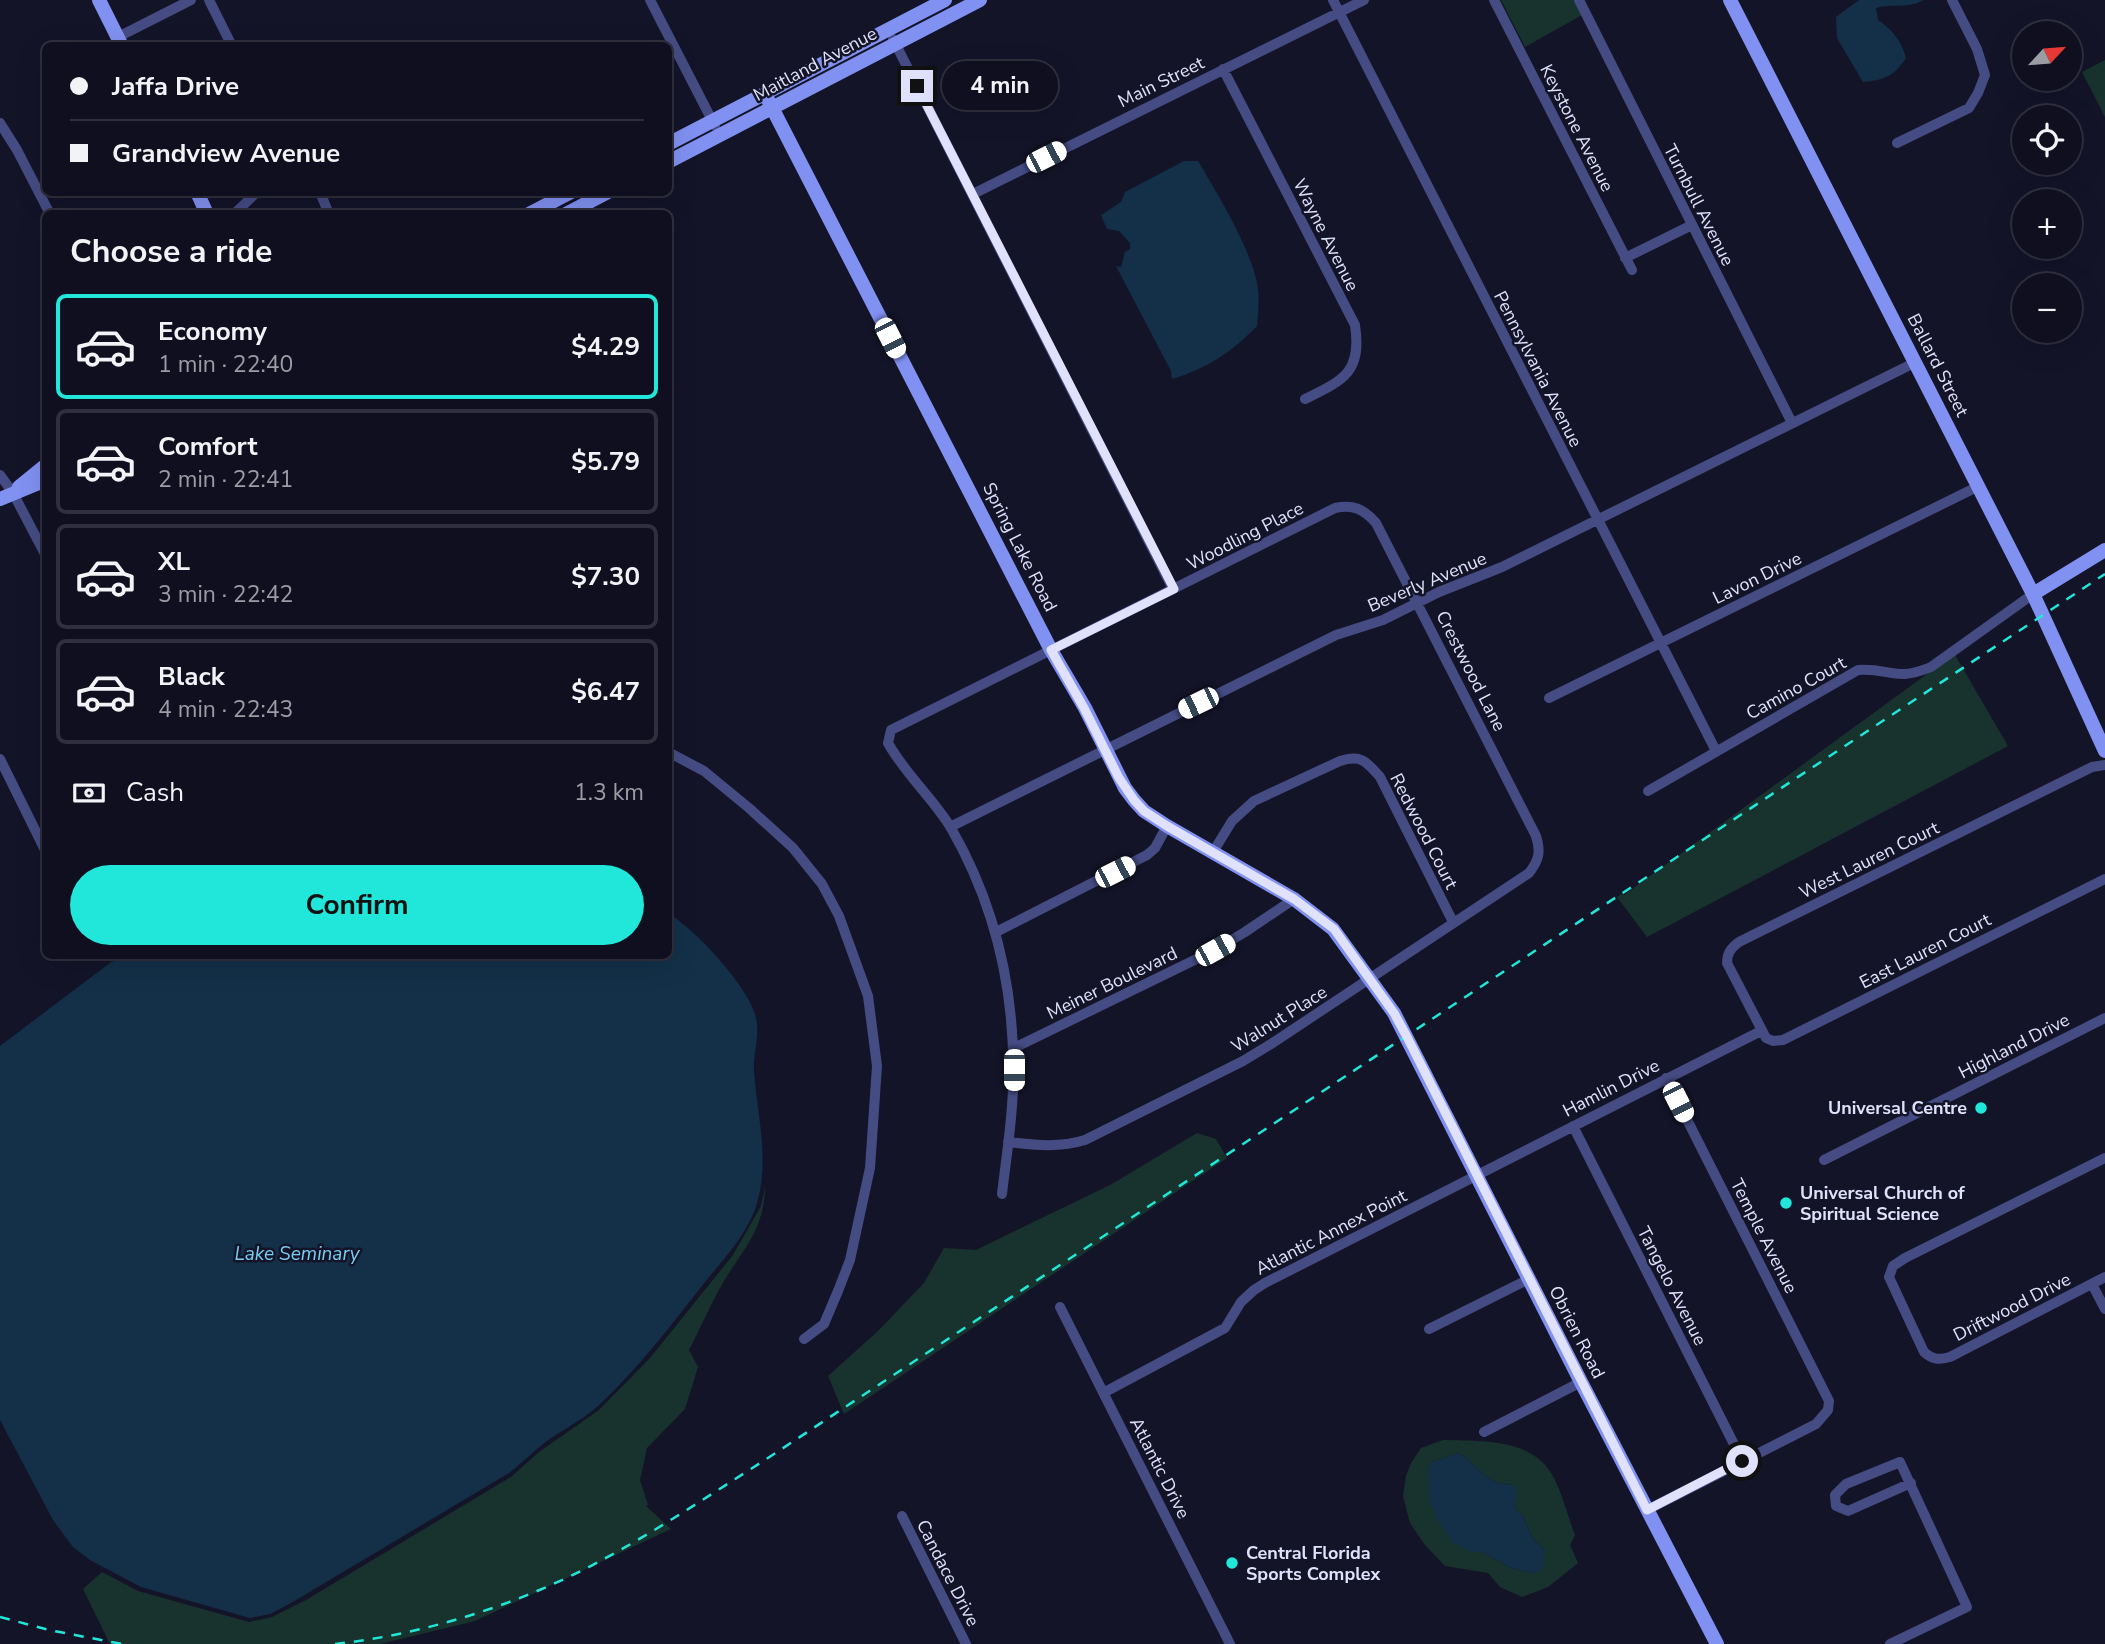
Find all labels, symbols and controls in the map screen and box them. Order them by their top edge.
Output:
street label: Maitland Avenue [749,21,881,107]
north arrow [2012,21,2082,91]
map controls [2012,21,2082,343]
street label: Main Street [1114,51,1209,113]
street label: Keystone Avenue [1535,60,1619,196]
callout: 4 min [942,62,1057,110]
text: Jaffa Drive [112,69,239,104]
route end [901,70,933,102]
text: 4 min [970,70,1030,101]
button: locate [2012,105,2082,175]
text: Grandview Avenue [112,136,340,171]
car [1023,138,1070,176]
street label: Turnbull Avenue [1658,140,1740,270]
street label: Wayne Avenue [1287,175,1365,295]
button: + [2012,189,2082,259]
text: Choose a ride [70,230,272,273]
button: − [2012,273,2082,343]
street label: Pennsylvania Avenue [1488,287,1588,451]
street label: Ballard Street [1902,309,1975,421]
text: Economy [158,314,267,349]
icon: car [74,315,137,378]
car [872,315,909,361]
text: $4.29 [571,329,640,364]
text: 1 min · 22:40 [158,349,293,380]
text: Comfort [158,429,258,464]
icon: car [74,430,137,493]
text: $5.79 [571,444,640,479]
text: 2 min · 22:41 [158,464,293,495]
street label: Spring Lake Road [977,478,1063,616]
street label: Woodling Place [1182,496,1308,576]
text: XL [158,544,190,579]
icon: car [74,545,137,608]
street label: Beverly Avenue [1364,546,1490,618]
street label: Lavon Drive [1709,546,1805,610]
text: $7.30 [571,559,640,594]
text: 3 min · 22:42 [158,579,293,610]
street label: Crestwood Lane [1430,607,1512,735]
street label: Camino Court [1742,650,1851,725]
text: Black [158,659,225,694]
icon: car [74,660,137,723]
text: $6.47 [571,674,640,709]
car [1175,684,1222,722]
text: 4 min · 22:43 [158,694,293,725]
street label: Redwood Court [1385,769,1464,894]
icon: cash [70,774,108,812]
text: Cash [126,775,184,810]
text: 1.3 km [574,777,644,808]
street label: West Lauren Court [1795,815,1944,904]
car [1092,853,1139,891]
button: Confirm [70,865,644,945]
street label: East Lauren Court [1855,907,1995,994]
car [1192,931,1239,969]
street label: Meiner Boulevard [1043,941,1181,1025]
street label: Walnut Place [1226,980,1332,1058]
street label: Highland Drive [1954,1008,2074,1084]
car [1004,1049,1025,1091]
street label: Hamlin Drive [1558,1053,1664,1123]
car [1660,1079,1697,1125]
place label: Universal Centre [1828,1096,1967,1120]
marker: Universal Centre [1973,1100,1989,1116]
street label: Temple Avenue [1725,1175,1803,1297]
place label: Universal Church of Spiritual Science [1800,1181,1965,1226]
street label: Atlantic Annex Point [1251,1183,1411,1281]
marker: Universal Church of Spiritual Science [1778,1195,1794,1211]
street label: Tangelo Avenue [1632,1222,1712,1350]
water label: Lake Seminary [234,1241,361,1267]
street label: Driftwood Drive [1949,1267,2075,1347]
street label: Obrien Road [1543,1281,1611,1383]
street label: Atlantic Drive [1124,1413,1196,1523]
route start [1726,1445,1758,1477]
street label: Candace Drive [911,1516,985,1630]
place label: Central Florida Sports Complex [1246,1541,1381,1586]
marker: Central Florida Sports Complex [1224,1555,1240,1571]

